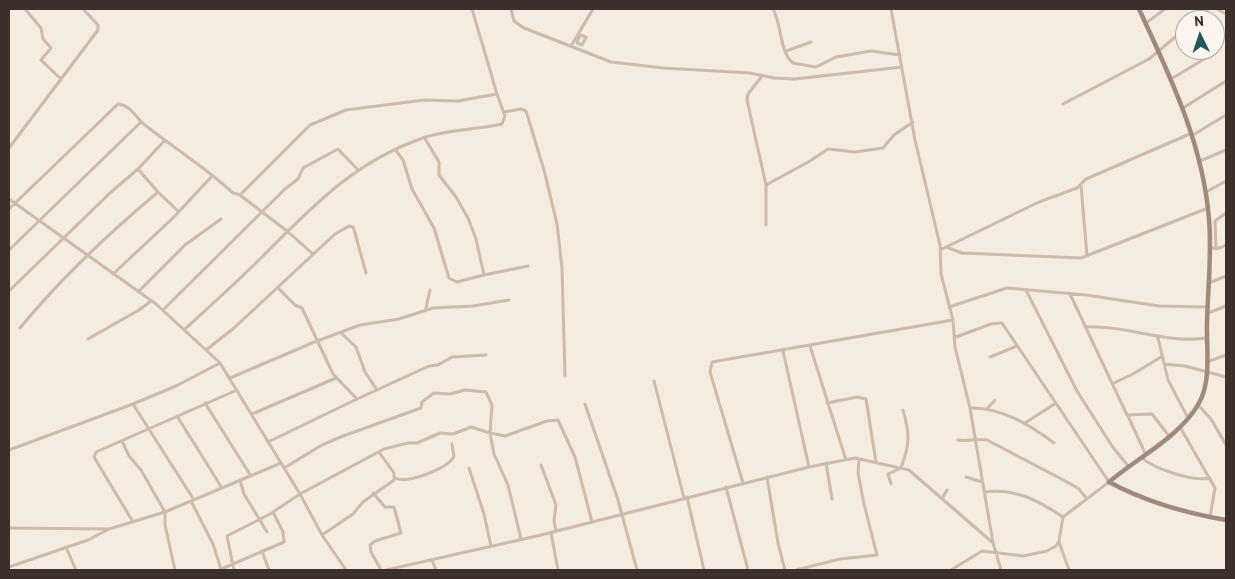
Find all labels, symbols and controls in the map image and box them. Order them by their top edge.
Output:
north arrow [1175,10,1225,60]
text: N [1194,12,1204,29]

